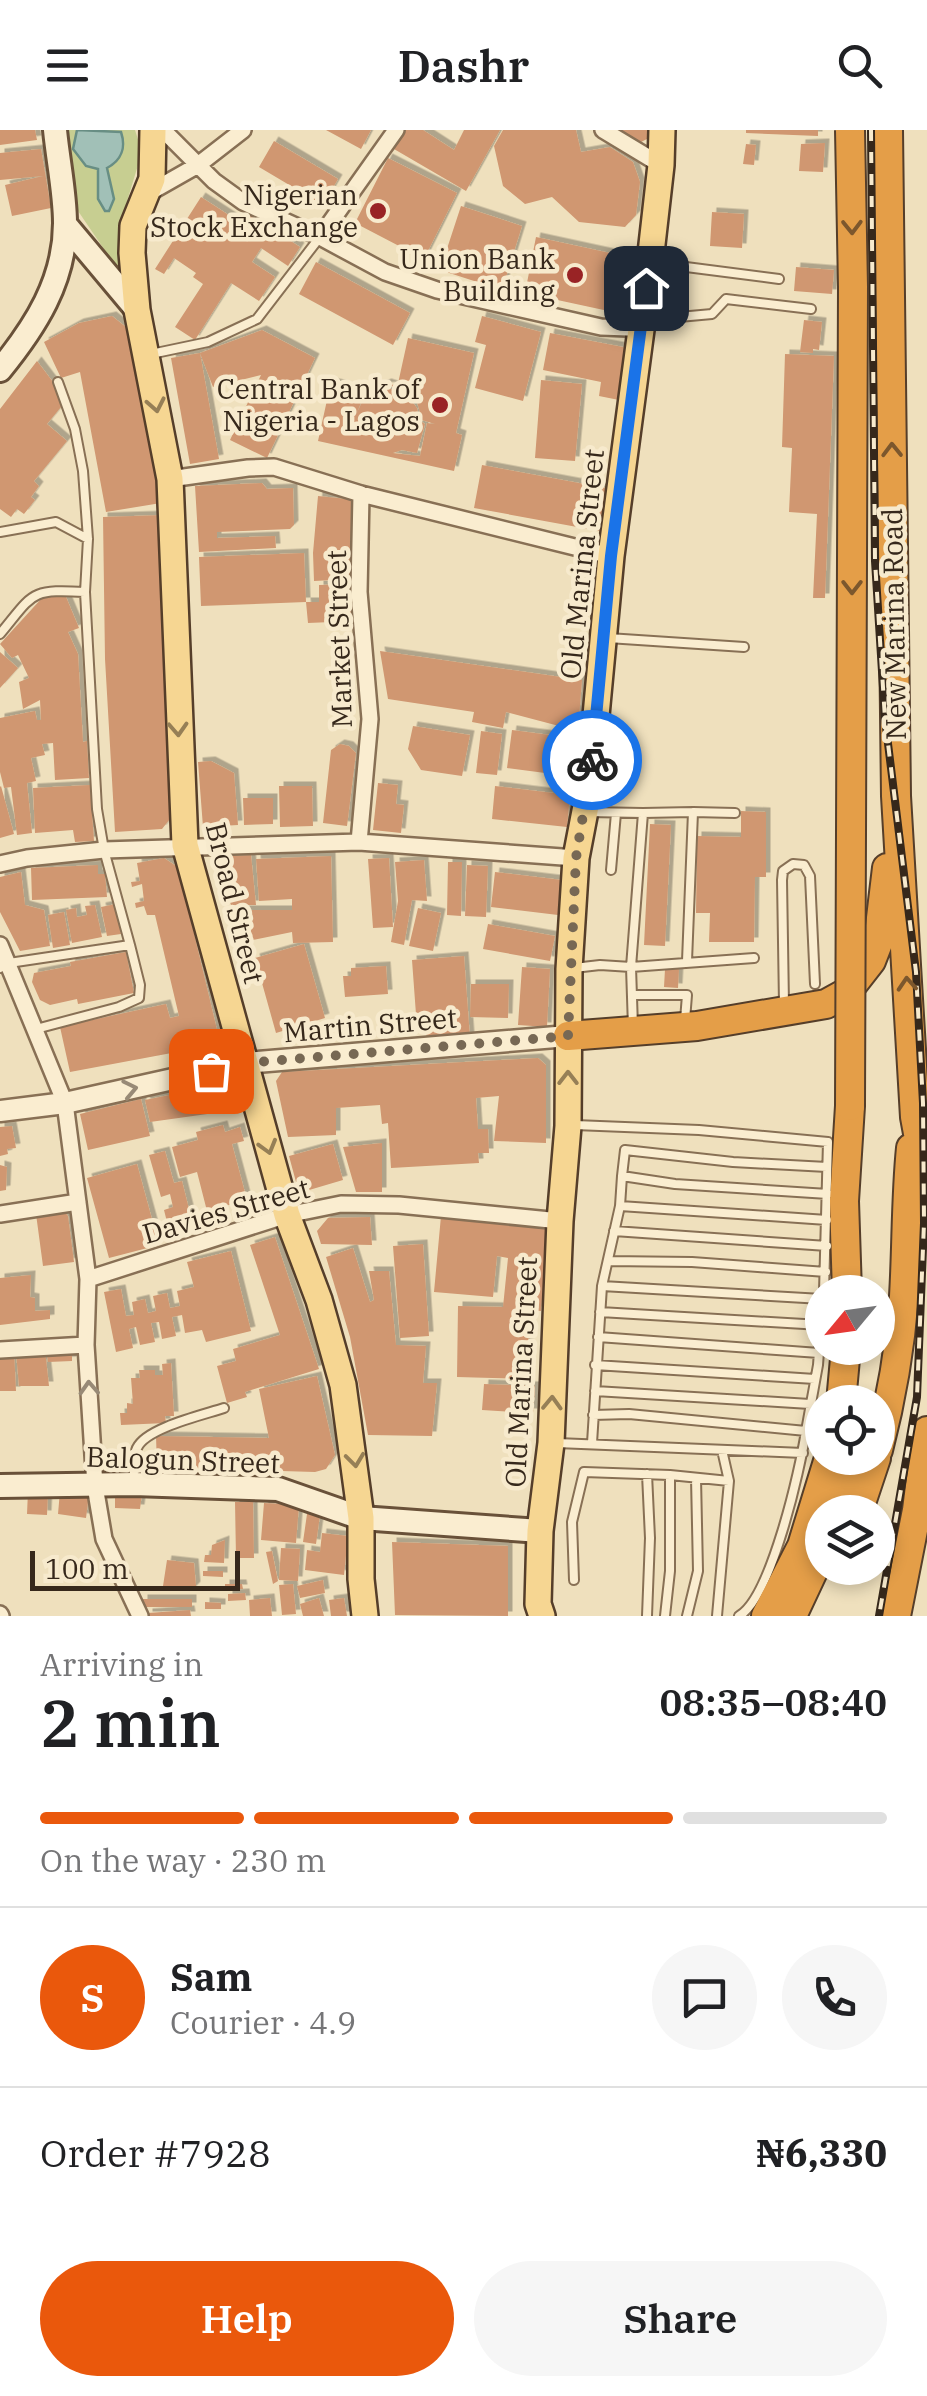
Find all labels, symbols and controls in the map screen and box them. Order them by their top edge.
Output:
text: Dashr [398,36,529,94]
icon: menu [40,38,95,93]
icon: search [832,38,887,93]
place label: Nigerian Stock Exchange [150,176,358,245]
marker: Nigerian Stock Exchange [367,200,389,222]
one-way arrow [842,220,863,236]
place label: Union Bank Building [399,240,556,309]
pin [604,246,689,331]
icon: home [619,261,674,316]
marker: Union Bank Building [564,264,586,286]
place label: Central Bank of Nigeria - Lagos [217,370,422,439]
marker: Central Bank of Nigeria - Lagos [429,394,451,416]
one-way arrow [145,397,166,414]
one-way arrow [881,441,902,457]
street label: Old Marina Street [551,447,612,681]
street label: New Marina Road [873,508,914,740]
street label: Market Street [317,549,360,729]
one-way arrow [841,580,863,596]
courier [542,710,642,810]
one-way arrow [167,721,188,737]
icon: bike [565,733,620,788]
street label: Broad Street [198,818,273,987]
one-way arrow [897,976,918,992]
street label: Martin Street [282,998,458,1051]
pin [169,1029,254,1114]
icon: bag [184,1044,239,1099]
one-way arrow [557,1070,579,1086]
one-way arrow [121,1079,138,1100]
one-way arrow [257,1138,278,1156]
street label: Davies Street [138,1169,314,1252]
street label: Old Marina Street [496,1255,545,1488]
north arrow [805,1275,895,1365]
map controls [805,1275,895,1585]
one-way arrow [79,1380,100,1396]
button: locate [805,1385,895,1475]
one-way arrow [542,1394,563,1410]
street label: Balogun Street [86,1438,281,1481]
one-way arrow [343,1451,364,1468]
button: layers [805,1495,895,1585]
scale bar [30,1546,240,1590]
text: 100 m [45,1550,129,1587]
text: Arriving in [40,1643,203,1685]
text: 08:35–08:40 [660,1677,887,1726]
text: 2 min [40,1680,221,1765]
text: On the way · 230 m [40,1839,326,1881]
button: chat [652,1945,757,2050]
button: phone [782,1945,887,2050]
text: Sam [170,1952,253,2001]
text: S [81,1973,104,2022]
text: Courier · 4.9 [170,2001,356,2043]
text: Order #7928 [40,2128,271,2177]
text: ₦6,330 [756,2128,887,2177]
button: Help [40,2261,454,2376]
button: Share [474,2261,887,2376]

